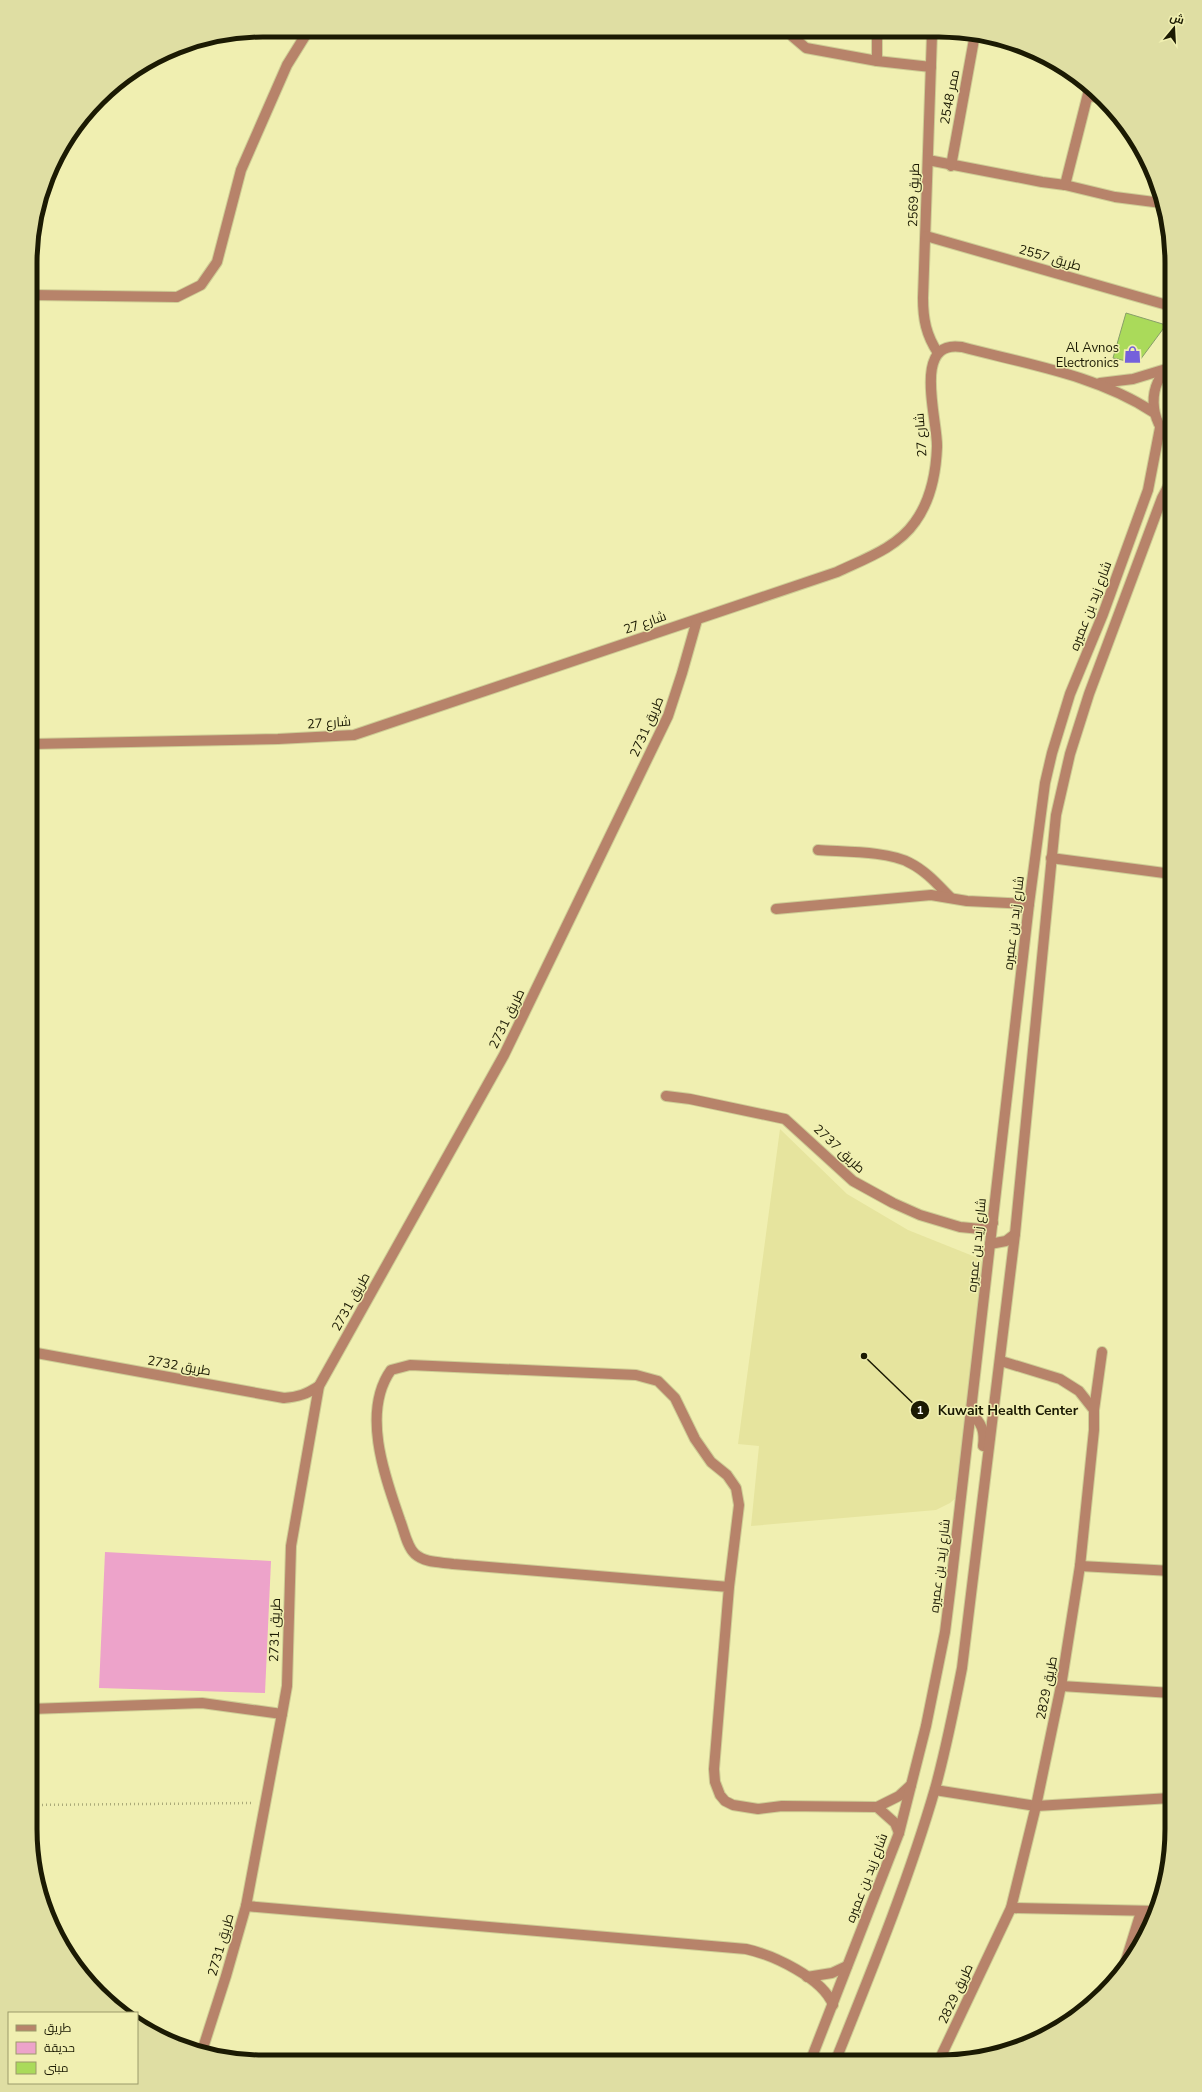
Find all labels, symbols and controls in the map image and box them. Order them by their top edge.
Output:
north arrow [1154,8,1194,48]
text: ش [1168,10,1186,28]
street label: ممر 2548 [936,68,964,126]
street label: طريق 2569 [904,163,924,227]
street label: طريق 2557 [1017,240,1083,276]
place label: Al Avnos Electronics [1056,339,1119,372]
shop icon: Al Avnos Electronics [1122,345,1142,365]
street label: شارع 27 [910,412,932,458]
street label: شارع زيد بن عميره [1066,559,1116,653]
street label: شارع 27 [621,607,669,639]
street label: طريق 2731 [626,694,668,760]
street label: شارع 27 [306,712,352,734]
street label: شارع زيد بن عميره [999,875,1029,971]
street label: طريق 2731 [485,986,529,1052]
street label: طريق 2737 [809,1121,869,1177]
street label: شارع زيد بن عميره [963,1197,991,1293]
street label: طريق 2731 [328,1270,374,1334]
street label: طريق 2732 [146,1352,212,1380]
callout: Kuwait Health Center [910,1397,1086,1423]
text: Kuwait Health Center [938,1401,1079,1420]
text: 1 [916,1402,924,1418]
street label: شارع زيد بن عميره [925,1518,955,1614]
street label: طريق 2731 [265,1598,285,1662]
street label: طريق 2829 [1032,1655,1062,1721]
street label: شارع زيد بن عميره [842,1831,892,1925]
street label: طريق 2731 [203,1912,239,1978]
street label: طريق 2829 [934,1961,978,2027]
legend [8,2012,138,2084]
text: طريق [44,2020,72,2036]
text: حديقة [44,2040,75,2056]
text: مبنى [44,2060,69,2076]

